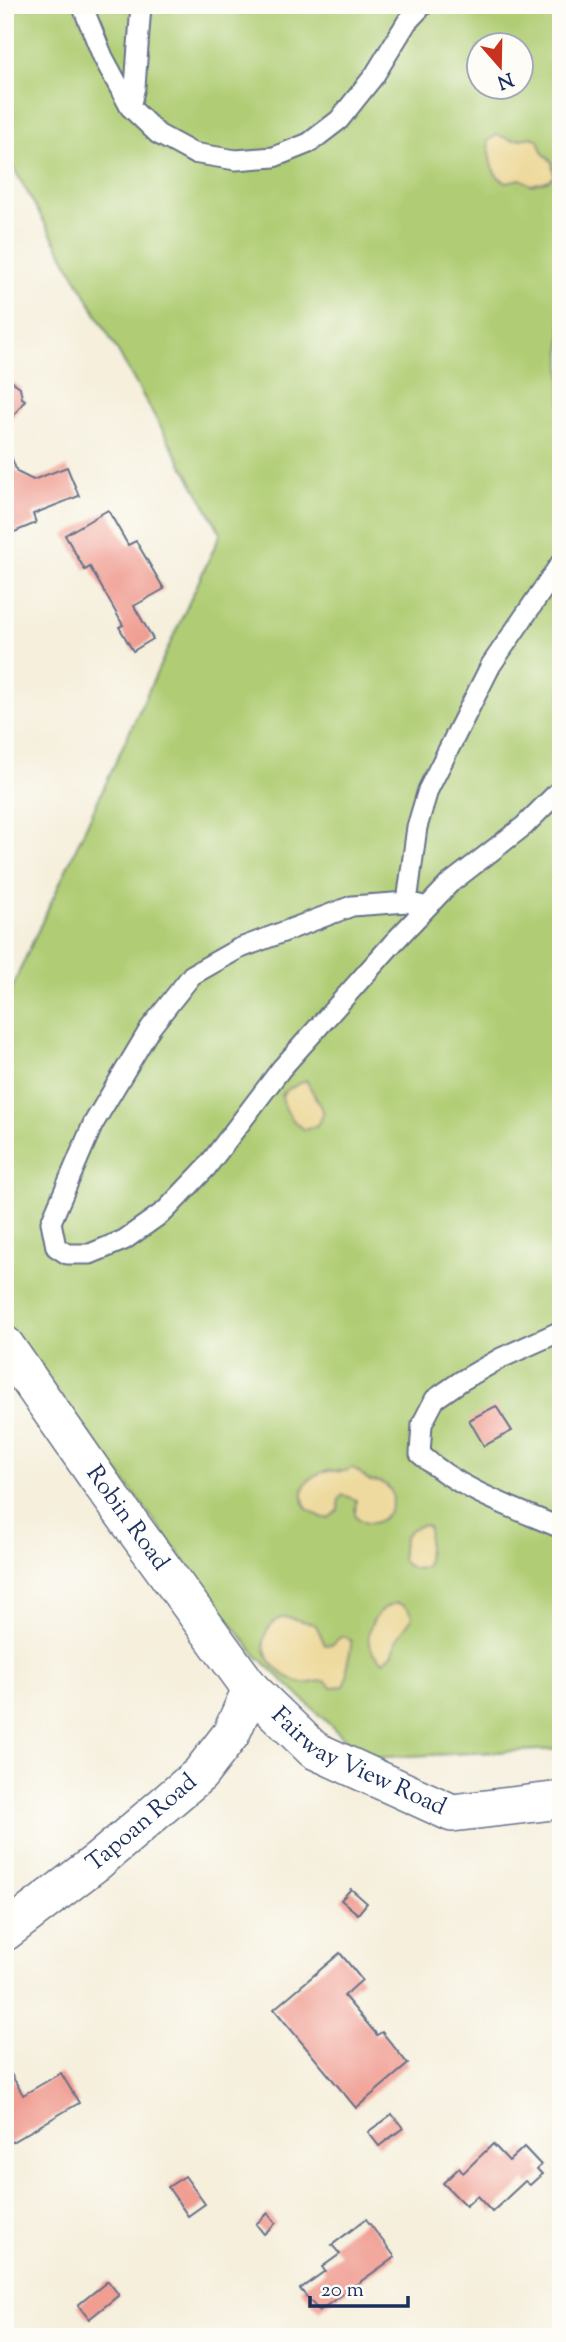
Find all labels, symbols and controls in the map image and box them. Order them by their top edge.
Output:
north arrow [464,32,534,102]
text: N [493,64,517,95]
street label: Robin Road [77,1459,177,1578]
street label: Fairway View Road [263,1700,452,1825]
street label: Tapoan Road [80,1766,205,1881]
scale bar [310,2265,408,2309]
text: 20 m [321,2276,364,2306]

